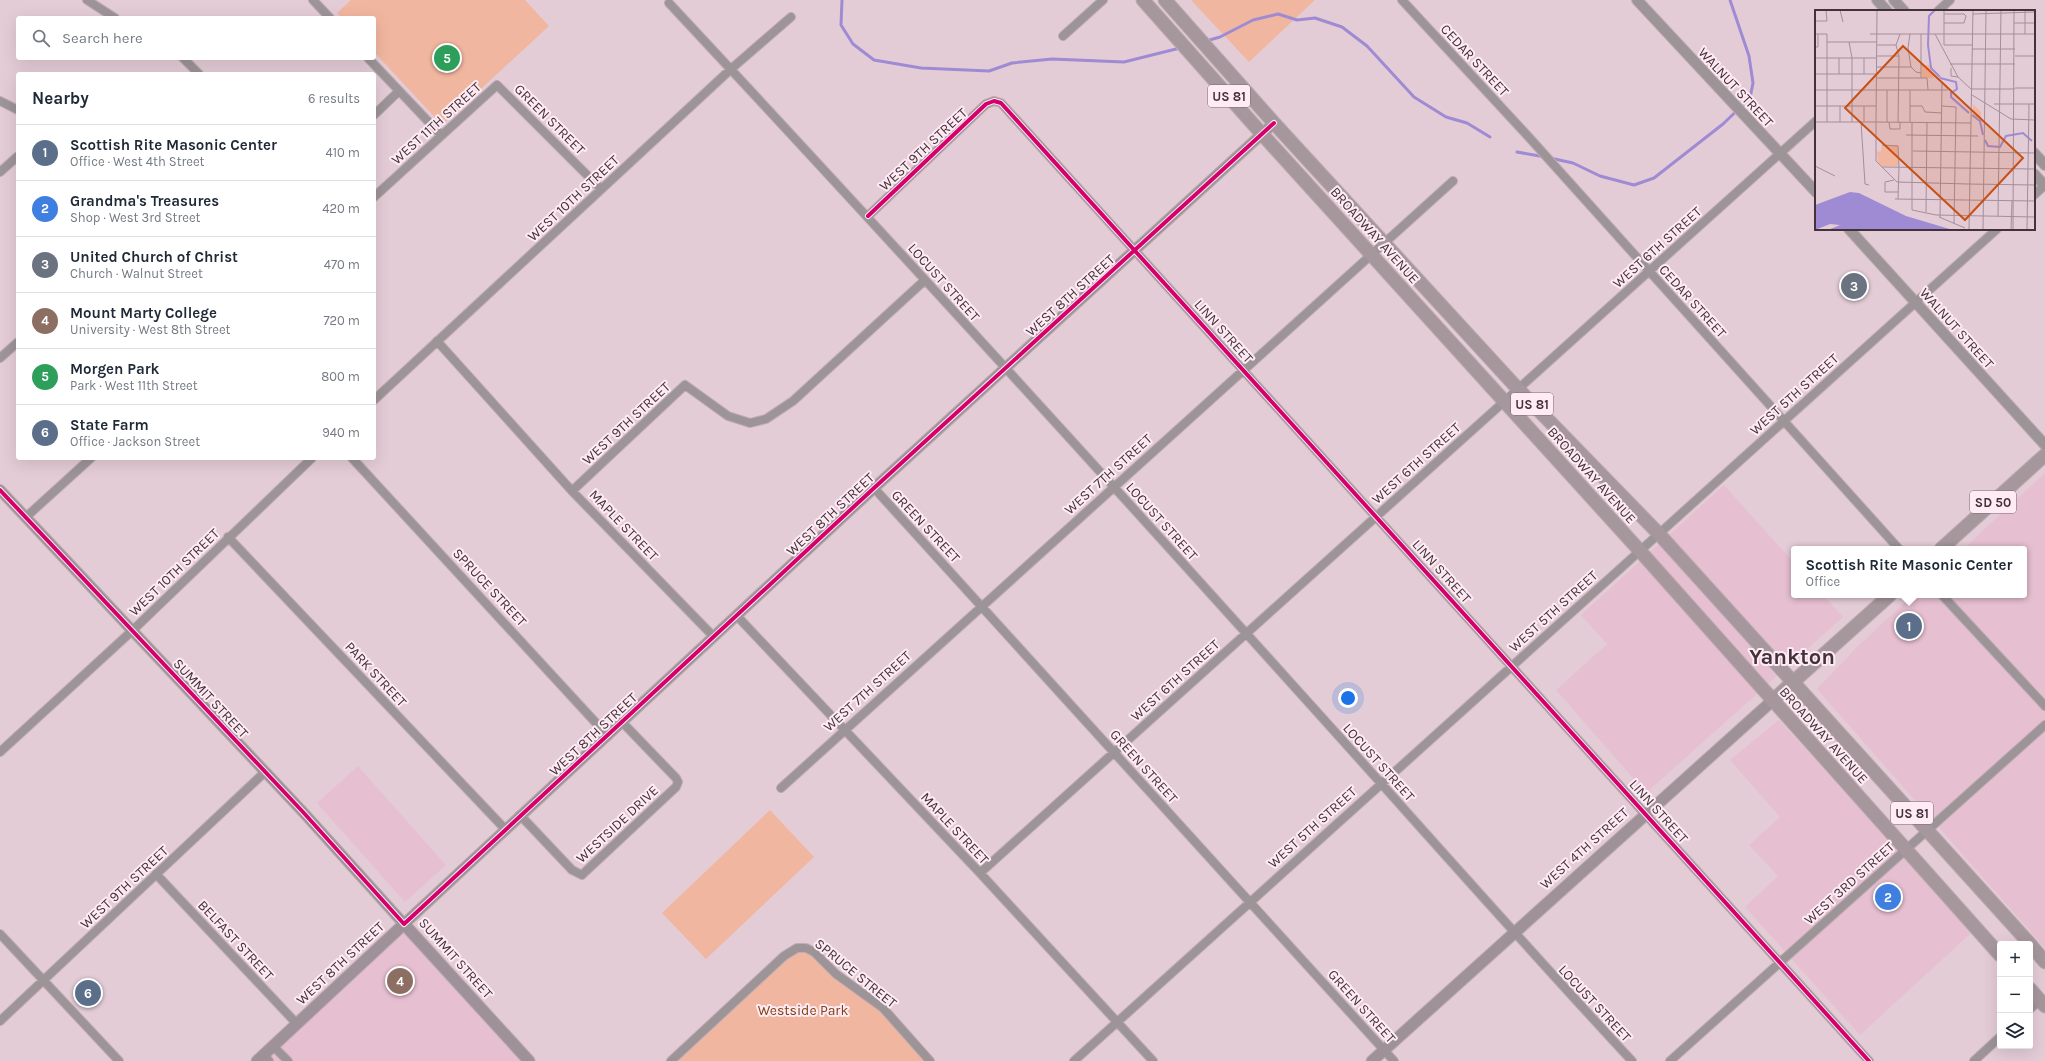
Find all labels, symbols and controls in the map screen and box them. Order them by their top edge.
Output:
inset map [1815,10,2035,230]
search box [16,16,376,60]
street label: CEDAR STREET [1437,21,1512,100]
icon: search [30,27,52,49]
text: Search here [62,29,143,47]
pin: 5 [434,43,460,73]
street label: WALNUT STREET [1694,44,1777,131]
street label: WEST 11TH STREET [388,79,485,168]
street label: GREEN STREET [511,80,589,158]
road number: US 81 [1208,85,1250,107]
text: Nearby [32,88,89,108]
text: 6 results [308,91,360,106]
street label: WEST 9TH STREET [876,104,971,194]
text: Scottish Rite Masonic Center [70,136,277,154]
text: 1 [43,145,47,160]
text: 410 m [325,145,360,160]
street label: WEST 10TH STREET [524,152,623,245]
text: Office · West 4th Street [70,154,205,169]
street label: BROADWAY AVENUE [1327,183,1423,287]
text: Grandma's Treasures [70,192,219,210]
text: 2 [41,201,49,216]
text: 420 m [322,201,360,216]
street label: WEST 6TH STREET [1609,203,1705,292]
text: Shop · West 3rd Street [70,210,200,225]
street label: LOCUST STREET [904,240,983,325]
text: United Church of Christ [70,248,238,266]
street label: WEST 8TH STREET [1022,251,1118,340]
text: 3 [41,257,49,272]
text: 470 m [324,257,360,272]
street label: CEDAR STREET [1655,261,1730,341]
text: Church · Walnut Street [70,266,203,281]
pin: 3 [1841,271,1867,301]
street label: WALNUT STREET [1916,285,1997,372]
street label: LINN STREET [1191,296,1257,367]
text: Mount Marty College [70,304,217,322]
text: 4 [41,313,49,328]
text: 720 m [323,313,360,328]
text: University · West 8th Street [70,322,230,337]
street label: WEST 5TH STREET [1746,350,1842,439]
text: Morgen Park [70,360,159,378]
text: 5 [41,369,49,384]
text: 800 m [321,369,360,384]
text: Park · West 11th Street [70,378,198,393]
street label: WEST 9TH STREET [579,378,674,468]
road number: US 81 [1511,393,1553,415]
text: State Farm [70,416,149,434]
street label: WEST 6TH STREET [1368,419,1464,508]
street label: BROADWAY AVENUE [1544,423,1640,527]
text: 6 [41,425,49,440]
text: 940 m [322,425,360,440]
street label: WEST 7TH STREET [1061,431,1156,518]
text: Office · Jackson Street [70,434,200,449]
street label: WEST 8TH STREET [783,469,878,560]
street label: LOCUST STREET [1122,479,1201,564]
street label: MAPLE STREET [586,486,662,564]
street label: GREEN STREET [888,487,964,566]
road number: SD 50 [1970,491,2016,513]
street label: WEST 10TH STREET [126,525,223,620]
street label: LINN STREET [1409,536,1475,607]
street label: SPRUCE STREET [449,545,530,630]
popup [1791,546,2027,598]
text: Scottish Rite Masonic Center [1806,556,2012,574]
street label: WEST 5TH STREET [1505,567,1601,656]
text: Office [1806,574,1840,589]
pin: 1 [1896,611,1922,641]
street label: WEST 6TH STREET [1127,636,1223,725]
street label: PARK STREET [341,638,410,710]
district label: Yankton [1749,644,1835,670]
street label: WEST 7TH STREET [820,648,915,735]
street label: SUMMIT STREET [170,655,252,742]
street label: BROADWAY AVENUE [1776,683,1872,787]
your location [1338,688,1358,708]
street label: WEST 8TH STREET [546,689,641,780]
street label: LOCUST STREET [1339,720,1418,805]
street label: GREEN STREET [1106,726,1181,807]
street label: LINN STREET [1626,776,1692,847]
street label: WESTSIDE DRIVE [573,782,662,867]
street label: WEST 5TH STREET [1264,783,1360,872]
street label: MAPLE STREET [917,789,992,868]
road number: US 81 [1891,802,1933,824]
street label: WEST 4TH STREET [1536,804,1632,893]
street label: WEST 3RD STREET [1801,838,1898,928]
street label: WEST 9TH STREET [77,842,172,932]
pin: 2 [1875,882,1901,912]
street label: BELFAST STREET [194,897,277,984]
street label: SUMMIT STREET [415,915,496,1002]
street label: WEST 8TH STREET [293,918,388,1009]
street label: SPRUCE STREET [811,935,900,1012]
map controls [1997,941,2033,1049]
button: + [1997,941,2033,977]
street label: LOCUST STREET [1555,961,1635,1045]
pin: 4 [387,966,413,996]
street label: GREEN STREET [1324,966,1399,1047]
button: − [1997,977,2033,1013]
pin: 6 [75,978,101,1008]
park label: Westside Park [758,1002,848,1019]
button: layers [1997,1013,2033,1049]

